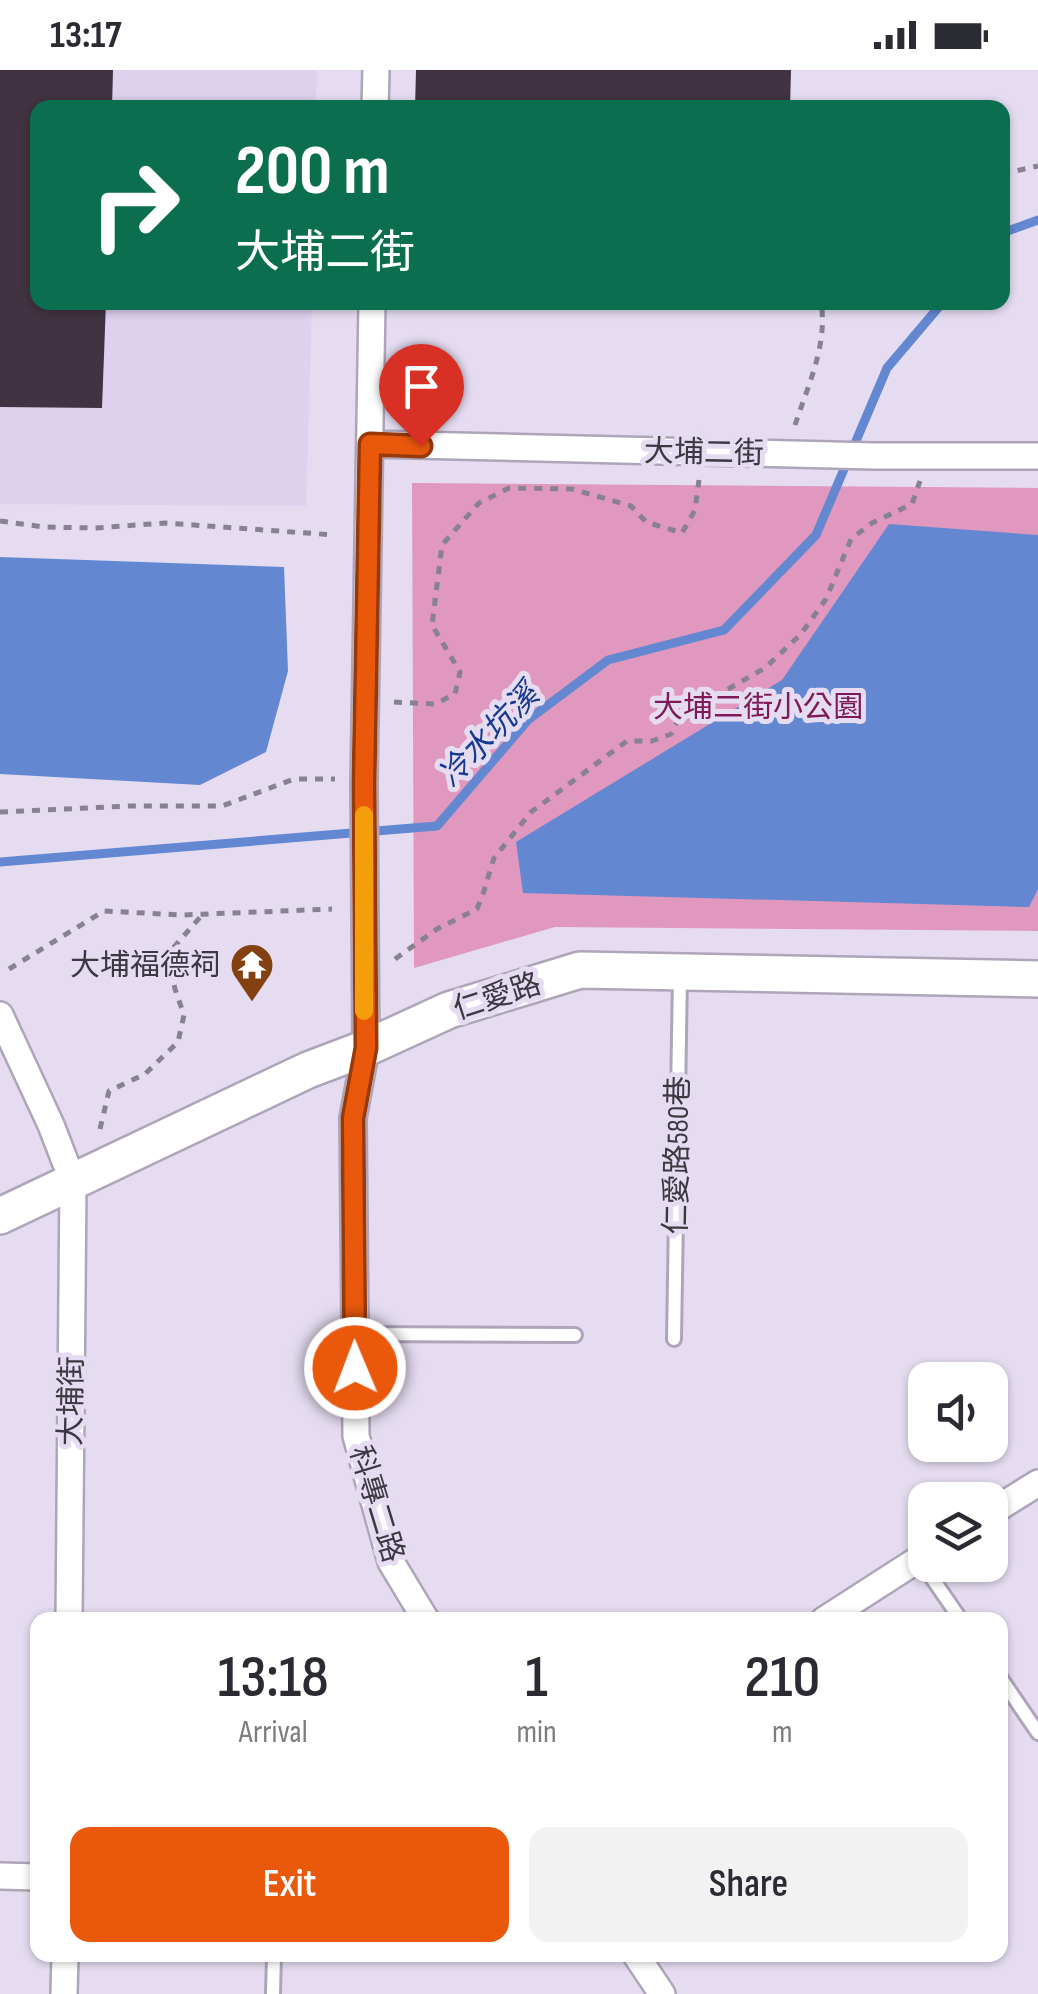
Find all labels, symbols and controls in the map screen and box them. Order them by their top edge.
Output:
text: 13:17 [50,13,122,58]
text: 200 m [235,130,390,214]
icon: right [70,140,200,270]
text: 大埔二街 [235,226,415,281]
pin [379,344,464,447]
icon: arrive [394,359,449,414]
street label: 大埔二街 [644,434,764,472]
water label: 冷水坑溪 [431,674,550,796]
park label: 大埔二街小公園 [653,690,863,726]
temple icon: 大埔福德祠 [229,942,275,1003]
place label: 大埔福德祠 [70,948,220,984]
street label: 仁愛路 [449,966,546,1028]
street label: 仁愛路580巷 [659,1075,697,1235]
position arrow [303,1316,407,1420]
street label: 大埔街 [53,1356,91,1446]
map controls [908,1362,1008,1582]
button: sound [908,1362,1008,1462]
street label: 科專二路 [341,1442,411,1567]
button: layers [908,1482,1008,1582]
text: 13:18 [218,1642,329,1714]
text: 1 [525,1642,548,1714]
text: 210 [744,1642,820,1714]
text: Arrival [239,1713,308,1752]
text: min [516,1713,557,1752]
text: m [772,1713,793,1752]
button: Exit [70,1827,509,1942]
button: Share [529,1827,968,1942]

